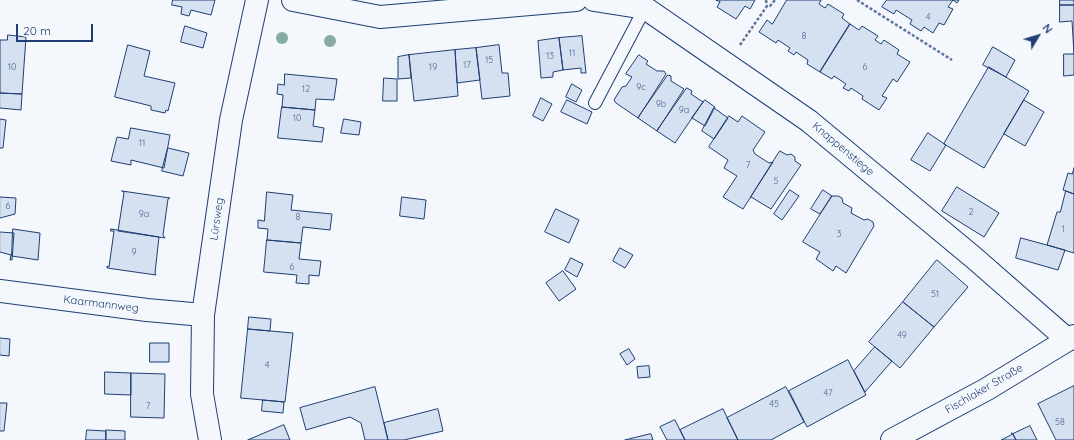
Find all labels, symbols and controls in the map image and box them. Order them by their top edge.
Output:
house number: 4 [926,12,930,22]
scale bar [18,16,95,42]
north arrow [1018,16,1058,56]
text: N [1039,21,1055,36]
text: 20 m [23,23,51,38]
house number: 8 [802,31,806,41]
house number: 11 [569,48,575,58]
house number: 13 [546,51,554,61]
house number: 15 [485,55,493,65]
house number: 17 [463,60,471,70]
house number: 10 [8,62,16,72]
house number: 19 [429,62,437,72]
house number: 6 [863,62,867,72]
house number: 9c [636,82,646,92]
house number: 12 [302,84,310,94]
house number: 9b [656,99,666,109]
house number: 9a [679,105,689,115]
house number: 10 [293,113,301,123]
street label: Knappenstiege [809,119,877,179]
house number: 11 [139,138,145,148]
house number: 7 [746,160,750,170]
house number: 5 [774,176,778,186]
street label: Lürsweg [207,197,227,241]
house number: 6 [6,201,10,211]
house number: 2 [969,207,973,217]
house number: 9a [139,209,149,219]
house number: 8 [296,212,300,222]
house number: 1 [1061,224,1065,234]
house number: 3 [837,229,841,239]
house number: 9 [131,247,137,257]
house number: 6 [290,262,294,272]
house number: 51 [931,289,939,299]
street label: Kaarmannweg [63,293,139,315]
house number: 49 [897,330,907,340]
house number: 4 [265,360,269,370]
street label: Fischlaker Straße [943,361,1025,417]
house number: 47 [823,388,833,398]
house number: 45 [769,399,779,409]
house number: 7 [146,401,150,411]
house number: 58 [1055,417,1065,427]

